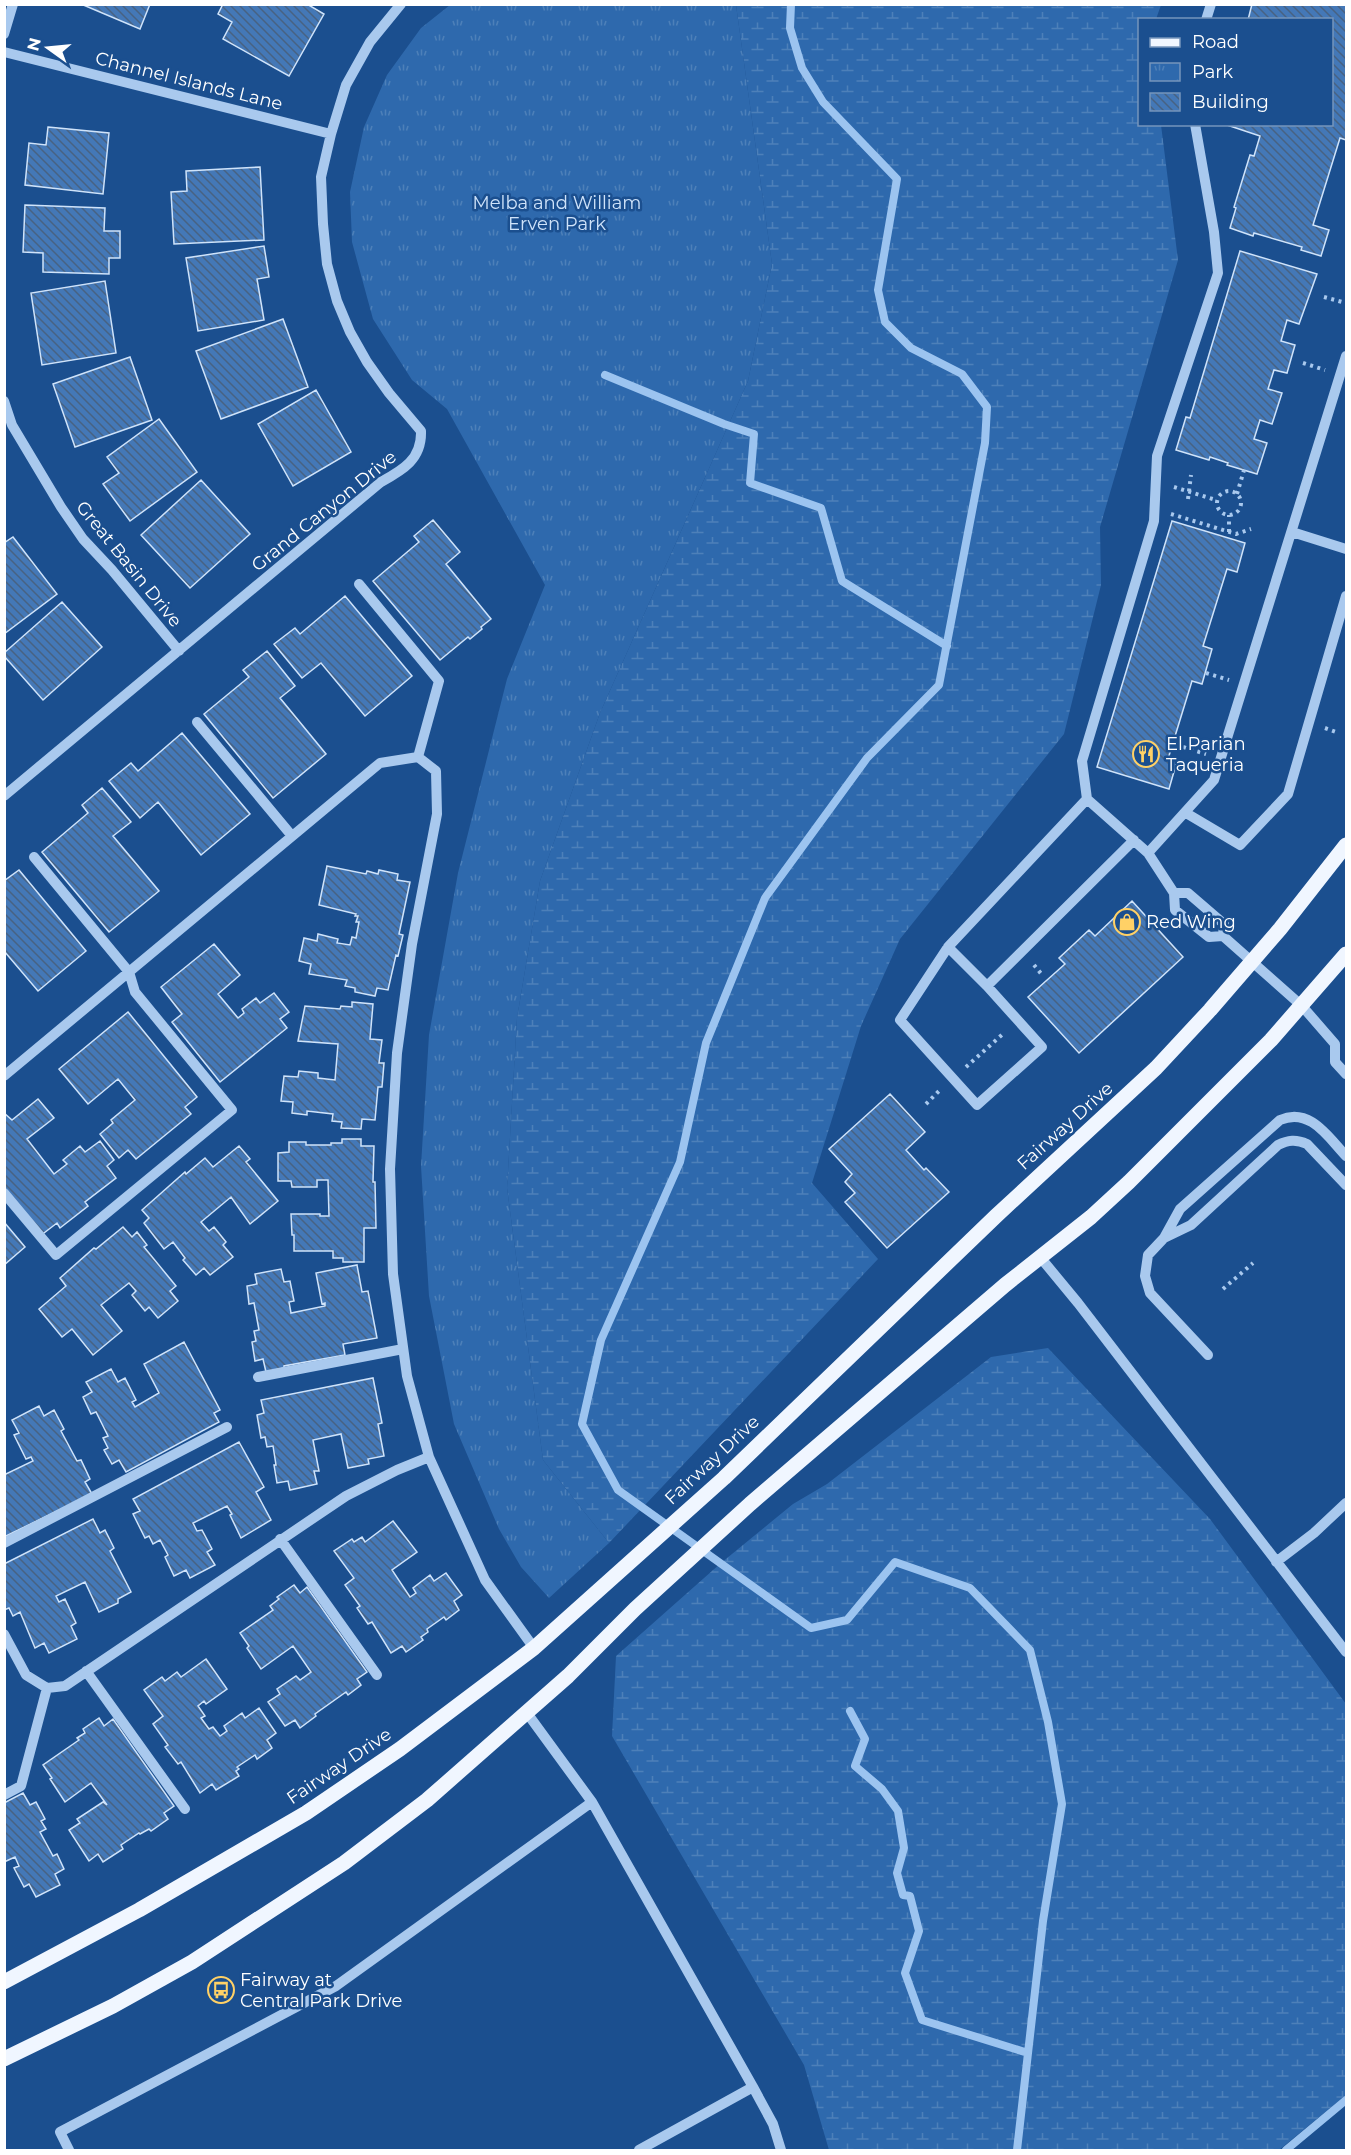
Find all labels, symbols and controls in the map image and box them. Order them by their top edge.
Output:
north arrow [18,18,78,78]
legend [1138,18,1333,126]
text: Road [1192,31,1239,53]
text: N [23,36,45,53]
street label: Channel Islands Lane [93,47,285,115]
text: Park [1192,61,1233,83]
text: Building [1192,91,1269,113]
park label: Melba and William Erven Park [473,192,641,235]
street label: Grand Canyon Drive [247,446,401,576]
street label: Great Basin Drive [71,496,187,632]
place label: El Parian Taqueria [1166,733,1246,776]
restaurant icon: El Parian Taqueria [1131,739,1161,769]
shop icon: Red Wing [1112,907,1142,937]
place label: Red Wing [1146,911,1236,933]
street label: Fairway Drive [1013,1077,1118,1175]
street label: Fairway Drive [660,1410,764,1509]
street label: Fairway Drive [283,1723,396,1809]
place label: Fairway at Central Park Drive [240,1969,402,2012]
bus stop icon: Fairway at Central Park Drive [206,1975,236,2005]

